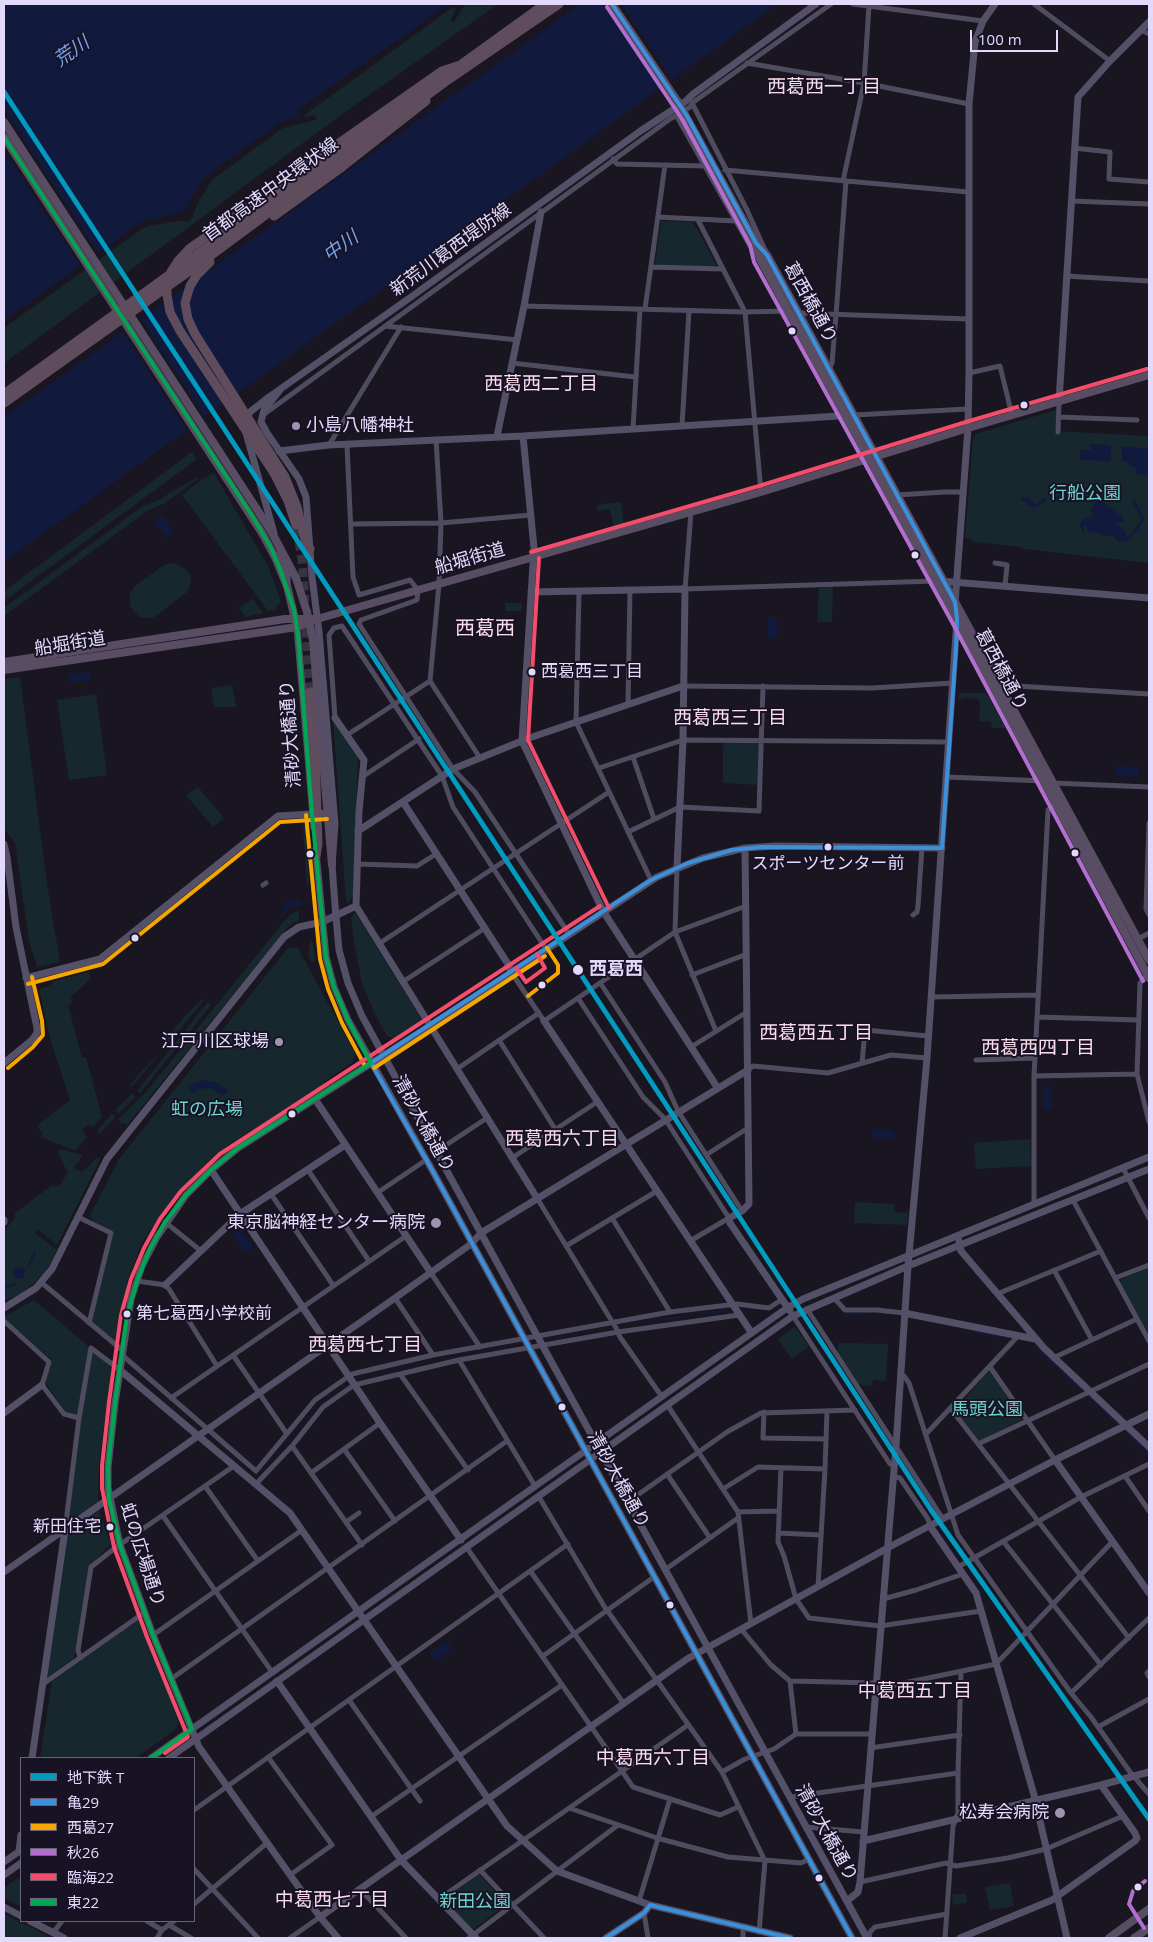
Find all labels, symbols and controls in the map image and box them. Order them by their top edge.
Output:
scale bar [973,20,1060,52]
text: 100 m [978,29,1022,49]
water label: 荒川 [50,32,94,72]
district label: 西葛西一丁目 [767,77,881,99]
street label: 首都高速中央環状線 [199,134,343,246]
street label: 新荒川葛西堤防線 [386,199,516,301]
water label: 中川 [319,227,363,267]
street label: 葛西橋通り [779,258,841,348]
unlabelled marker [787,326,797,336]
district label: 西葛西二丁目 [484,374,598,396]
unlabelled marker [1019,400,1029,410]
place label: 小島八幡神社 [306,415,414,437]
marker: 小島八幡神社 [290,420,302,432]
park label: 行船公園 [1049,483,1121,505]
street label: 船堀街道 [432,539,508,579]
unlabelled marker [910,550,920,560]
district label: 西葛西 [455,617,515,641]
street label: 葛西橋通り [970,625,1032,715]
street label: 船堀街道 [33,628,107,660]
place label: 西葛西三丁目 [541,662,643,682]
marker: 西葛西三丁目 [527,667,537,677]
street label: 清砂大橋通り [276,679,306,789]
district label: 西葛西三丁目 [673,708,787,730]
marker: スポーツセンター前 [823,842,833,852]
unlabelled marker [1070,848,1080,858]
unlabelled marker [305,849,315,859]
place label: スポーツセンター前 [752,854,904,874]
unlabelled marker [130,933,140,943]
place label: 西葛西 [589,959,643,981]
marker: 西葛西 [571,963,585,977]
unlabelled marker [537,980,547,990]
district label: 西葛西五丁目 [759,1023,873,1045]
place label: 江戸川区球場 [161,1031,269,1053]
marker: 江戸川区球場 [273,1036,285,1048]
district label: 西葛西四丁目 [981,1038,1095,1060]
street label: 清砂大橋通り [387,1072,459,1176]
park label: 虹の広場 [171,1099,243,1121]
unlabelled marker [287,1109,297,1119]
district label: 西葛西六丁目 [505,1129,619,1151]
place label: 東京脳神経センター病院 [227,1212,425,1234]
marker: 東京脳神経センター病院 [429,1216,443,1230]
place label: 第七葛西小学校前 [136,1304,272,1324]
marker: 第七葛西小学校前 [122,1309,132,1319]
district label: 西葛西七丁目 [308,1335,422,1357]
park label: 馬頭公園 [951,1399,1023,1421]
unlabelled marker [557,1402,567,1412]
street label: 清砂大橋通り [582,1428,654,1532]
street label: 虹の広場通り [115,1500,169,1610]
place label: 新田住宅 [33,1517,101,1537]
marker: 新田住宅 [105,1522,115,1532]
unlabelled marker [665,1600,675,1610]
district label: 中葛西五丁目 [858,1681,972,1703]
district label: 中葛西六丁目 [596,1748,710,1770]
legend [20,1757,195,1922]
text: 地下鉄 T [67,1767,124,1787]
street label: 清砂大橋通り [790,1781,862,1885]
text: 亀29 [67,1792,99,1812]
place label: 松寿会病院 [959,1802,1049,1824]
marker: 松寿会病院 [1053,1806,1067,1820]
text: 西葛27 [67,1817,114,1837]
text: 秋26 [67,1842,99,1862]
text: 臨海22 [67,1867,114,1887]
unlabelled marker [814,1873,824,1883]
unlabelled marker [1133,1882,1143,1892]
district label: 中葛西七丁目 [275,1890,389,1912]
park label: 新田公園 [439,1891,511,1913]
text: 東22 [67,1892,99,1912]

